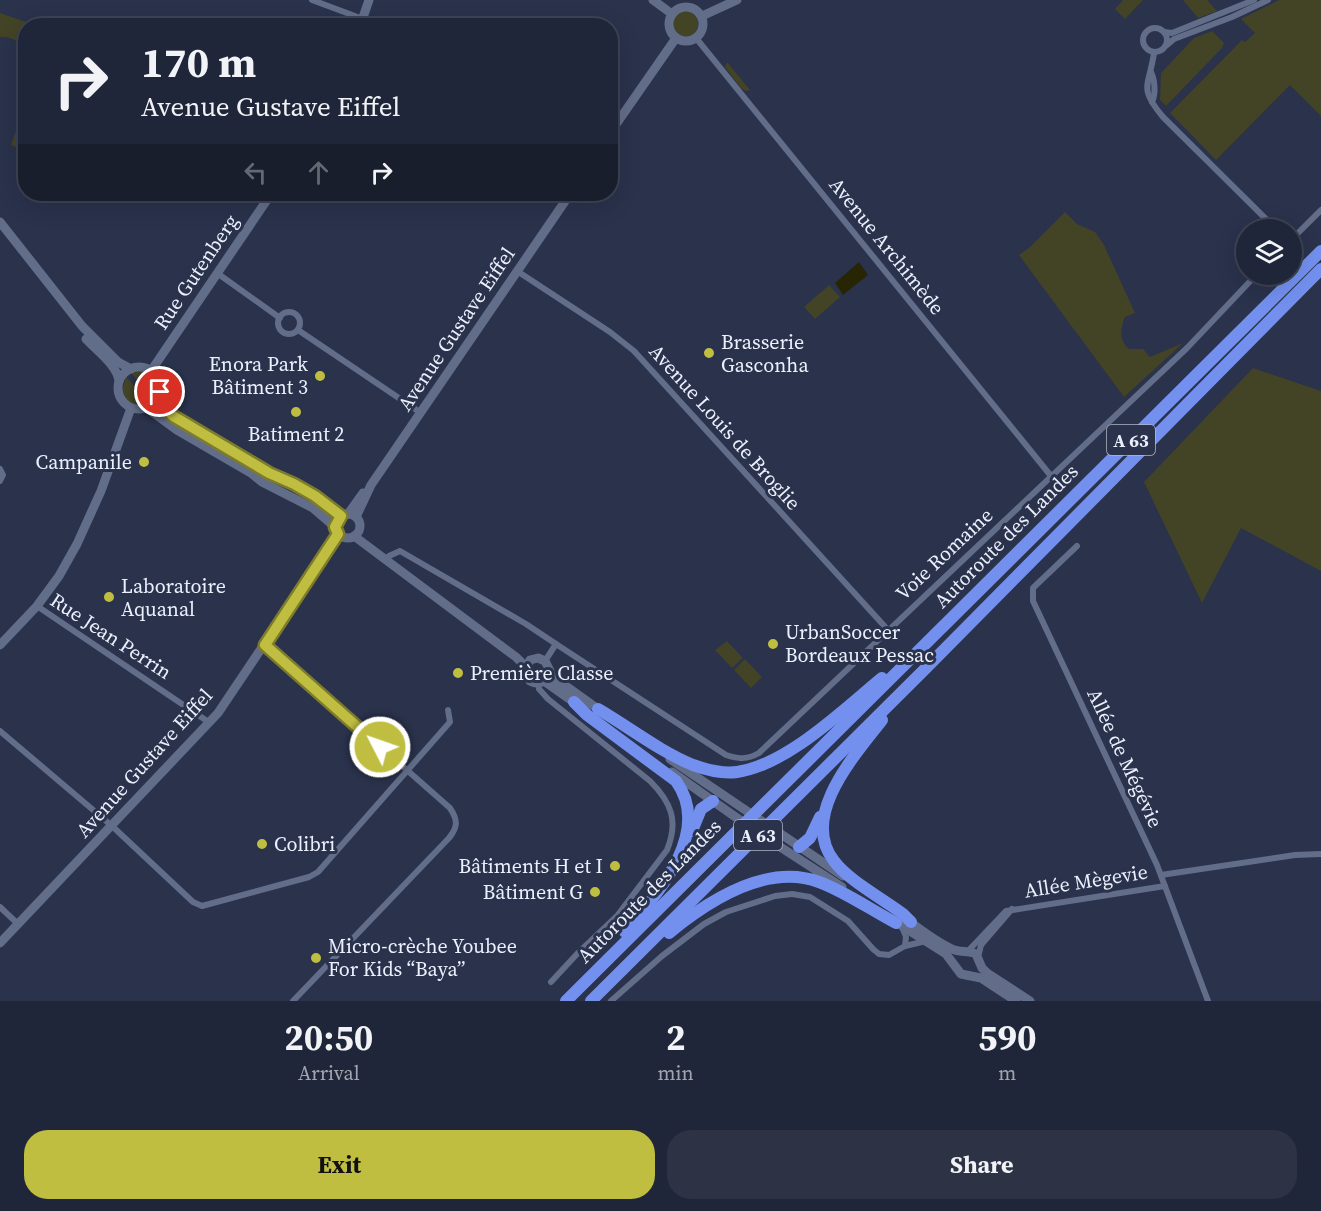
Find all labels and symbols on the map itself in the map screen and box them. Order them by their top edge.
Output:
street label: Avenue Archimède [823,171,951,321]
street label: Rue Gutenberg [147,209,245,335]
street label: Avenue Gustave Eiffel [391,242,521,416]
place label: Brasserie Gasconha [721,328,809,379]
street label: Avenue Louis de Broglie [643,338,807,516]
marker: Brasserie Gasconha [702,346,716,360]
place label: Enora Park Bâtiment 3 [209,350,308,401]
pin [134,366,185,417]
marker: Enora Park Bâtiment 3 [313,369,327,383]
marker: Batiment 2 [289,405,303,419]
place label: Batiment 2 [248,420,344,448]
road number: A 63 [1107,425,1155,455]
place label: Campanile [36,448,132,476]
marker: Campanile [137,455,151,469]
street label: Autoroute des Landes [928,458,1084,614]
street label: Voie Romaine [889,501,999,607]
place label: Laboratoire Aquanal [121,572,226,623]
street label: Rue Jean Perrin [45,586,177,686]
marker: Laboratoire Aquanal [102,590,116,604]
place label: UrbanSoccer Bordeaux Pessac [785,618,934,669]
marker: UrbanSoccer Bordeaux Pessac [766,637,780,651]
place label: Première Classe [470,659,613,687]
marker: Première Classe [451,666,465,680]
street label: Avenue Gustave Eiffel [69,682,219,844]
street label: Allée de Mégévie [1080,684,1170,832]
position arrow [348,715,412,779]
street label: Autoroute des Landes [571,813,727,969]
road number: A 63 [734,820,782,850]
place label: Colibri [274,830,335,858]
marker: Colibri [255,837,269,851]
place label: Bâtiments H et I [459,852,603,880]
street label: Allée Mègevie [1022,857,1150,905]
marker: Bâtiments H et I [608,859,622,873]
place label: Bâtiment G [483,878,583,906]
marker: Bâtiment G [588,885,602,899]
place label: Micro-crèche Youbee For Kids “Baya” [328,932,517,983]
marker: Micro-crèche Youbee For Kids “Baya” [309,951,323,965]

